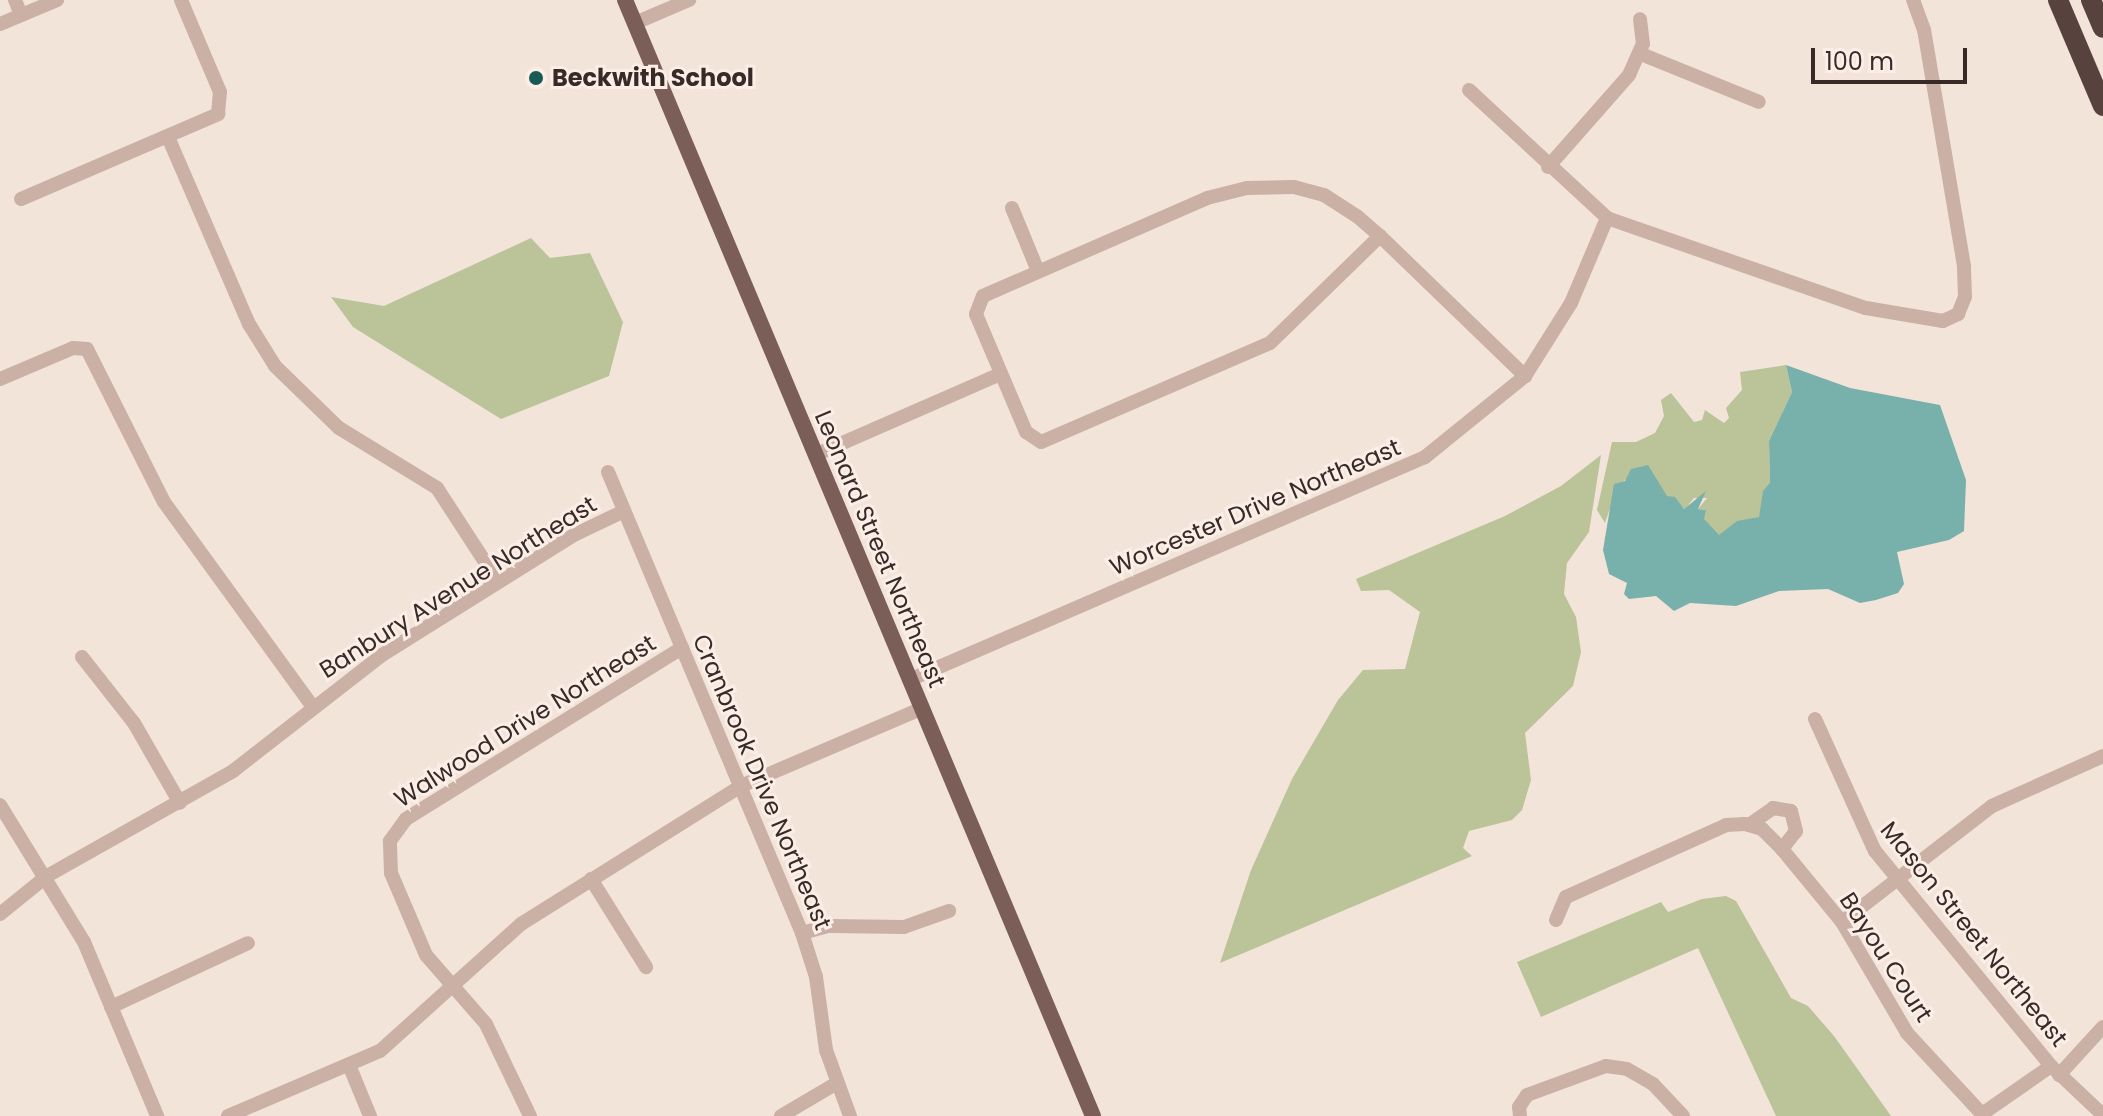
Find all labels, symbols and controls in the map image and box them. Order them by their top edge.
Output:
scale bar [1815,32,1971,82]
text: 100 m [1825,45,1894,78]
place label: Beckwith School [552,64,754,92]
marker: Beckwith School [527,69,545,87]
street label: Leonard Street Northeast [809,406,951,692]
street label: Worcester Drive Northeast [1105,433,1405,581]
street label: Banbury Avenue Northeast [314,490,602,684]
street label: Walwood Drive Northeast [389,629,661,813]
street label: Cranbrook Drive Northeast [687,630,837,934]
street label: Mason Street Northeast [1874,816,2074,1052]
street label: Bayou Court [1833,887,1939,1027]

